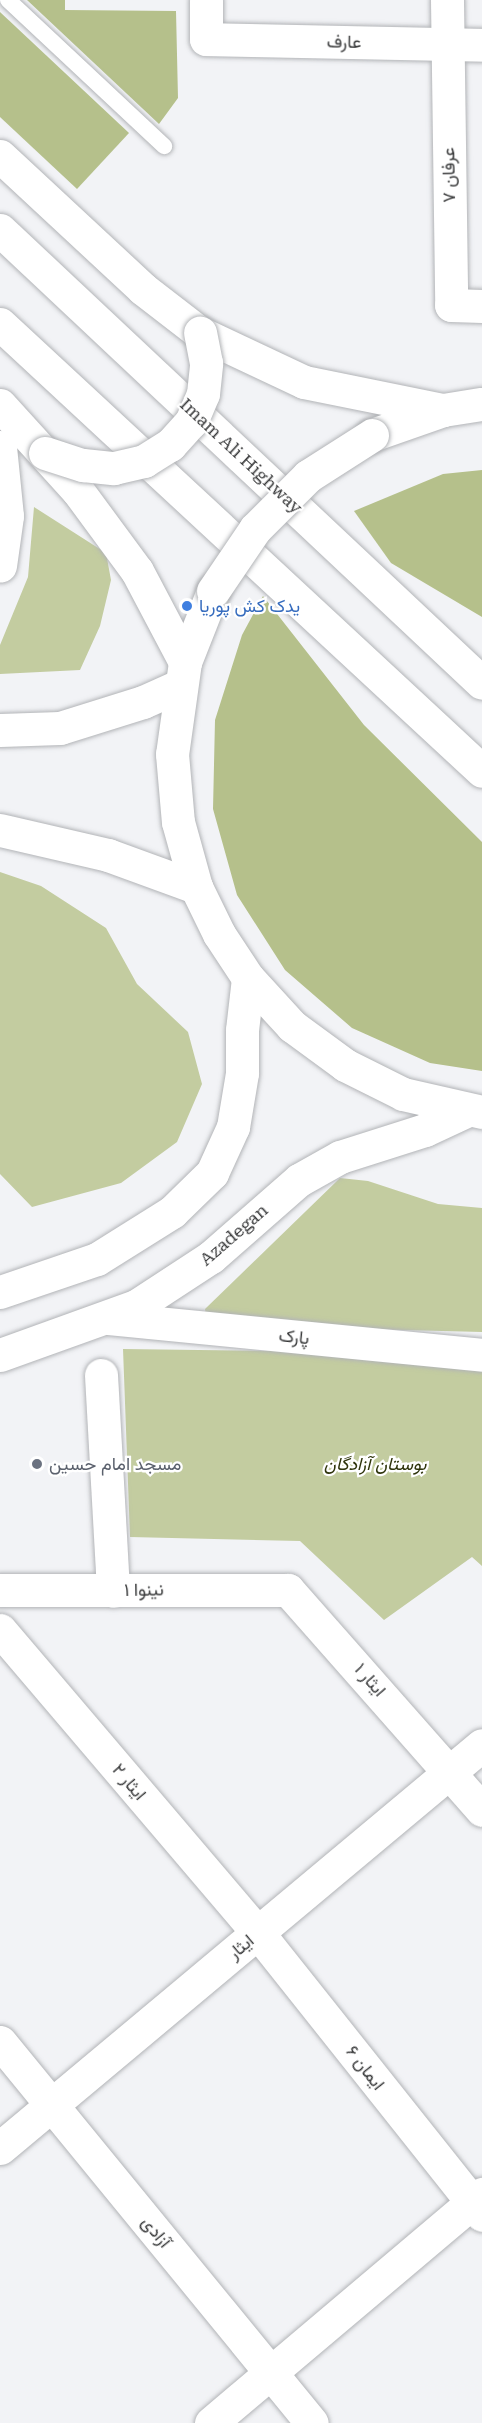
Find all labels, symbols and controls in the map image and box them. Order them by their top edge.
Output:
street label: عارف [326,31,362,53]
street label: عرفان ۷ [438,147,460,203]
street label: Imam Ali Highway [175,394,307,518]
place label: یدک کش پوریا [199,595,300,617]
marker: یدک کش پوریا [180,599,194,613]
street label: Azadegan [195,1199,273,1271]
street label: پارک [278,1325,310,1349]
place label: مسجد امام حسین [49,1453,181,1475]
park label: بوستان آزادگان [324,1453,426,1475]
marker: مسجد امام حسین [30,1457,44,1471]
street label: نینوا ۱ [124,1579,164,1601]
street label: ایثار ۱ [350,1659,390,1701]
street label: ایثار ۲ [107,1759,151,1805]
street label: ایثار [224,1930,258,1964]
street label: ایمان ۶ [341,2042,389,2094]
street label: آزادی [137,2212,175,2252]

